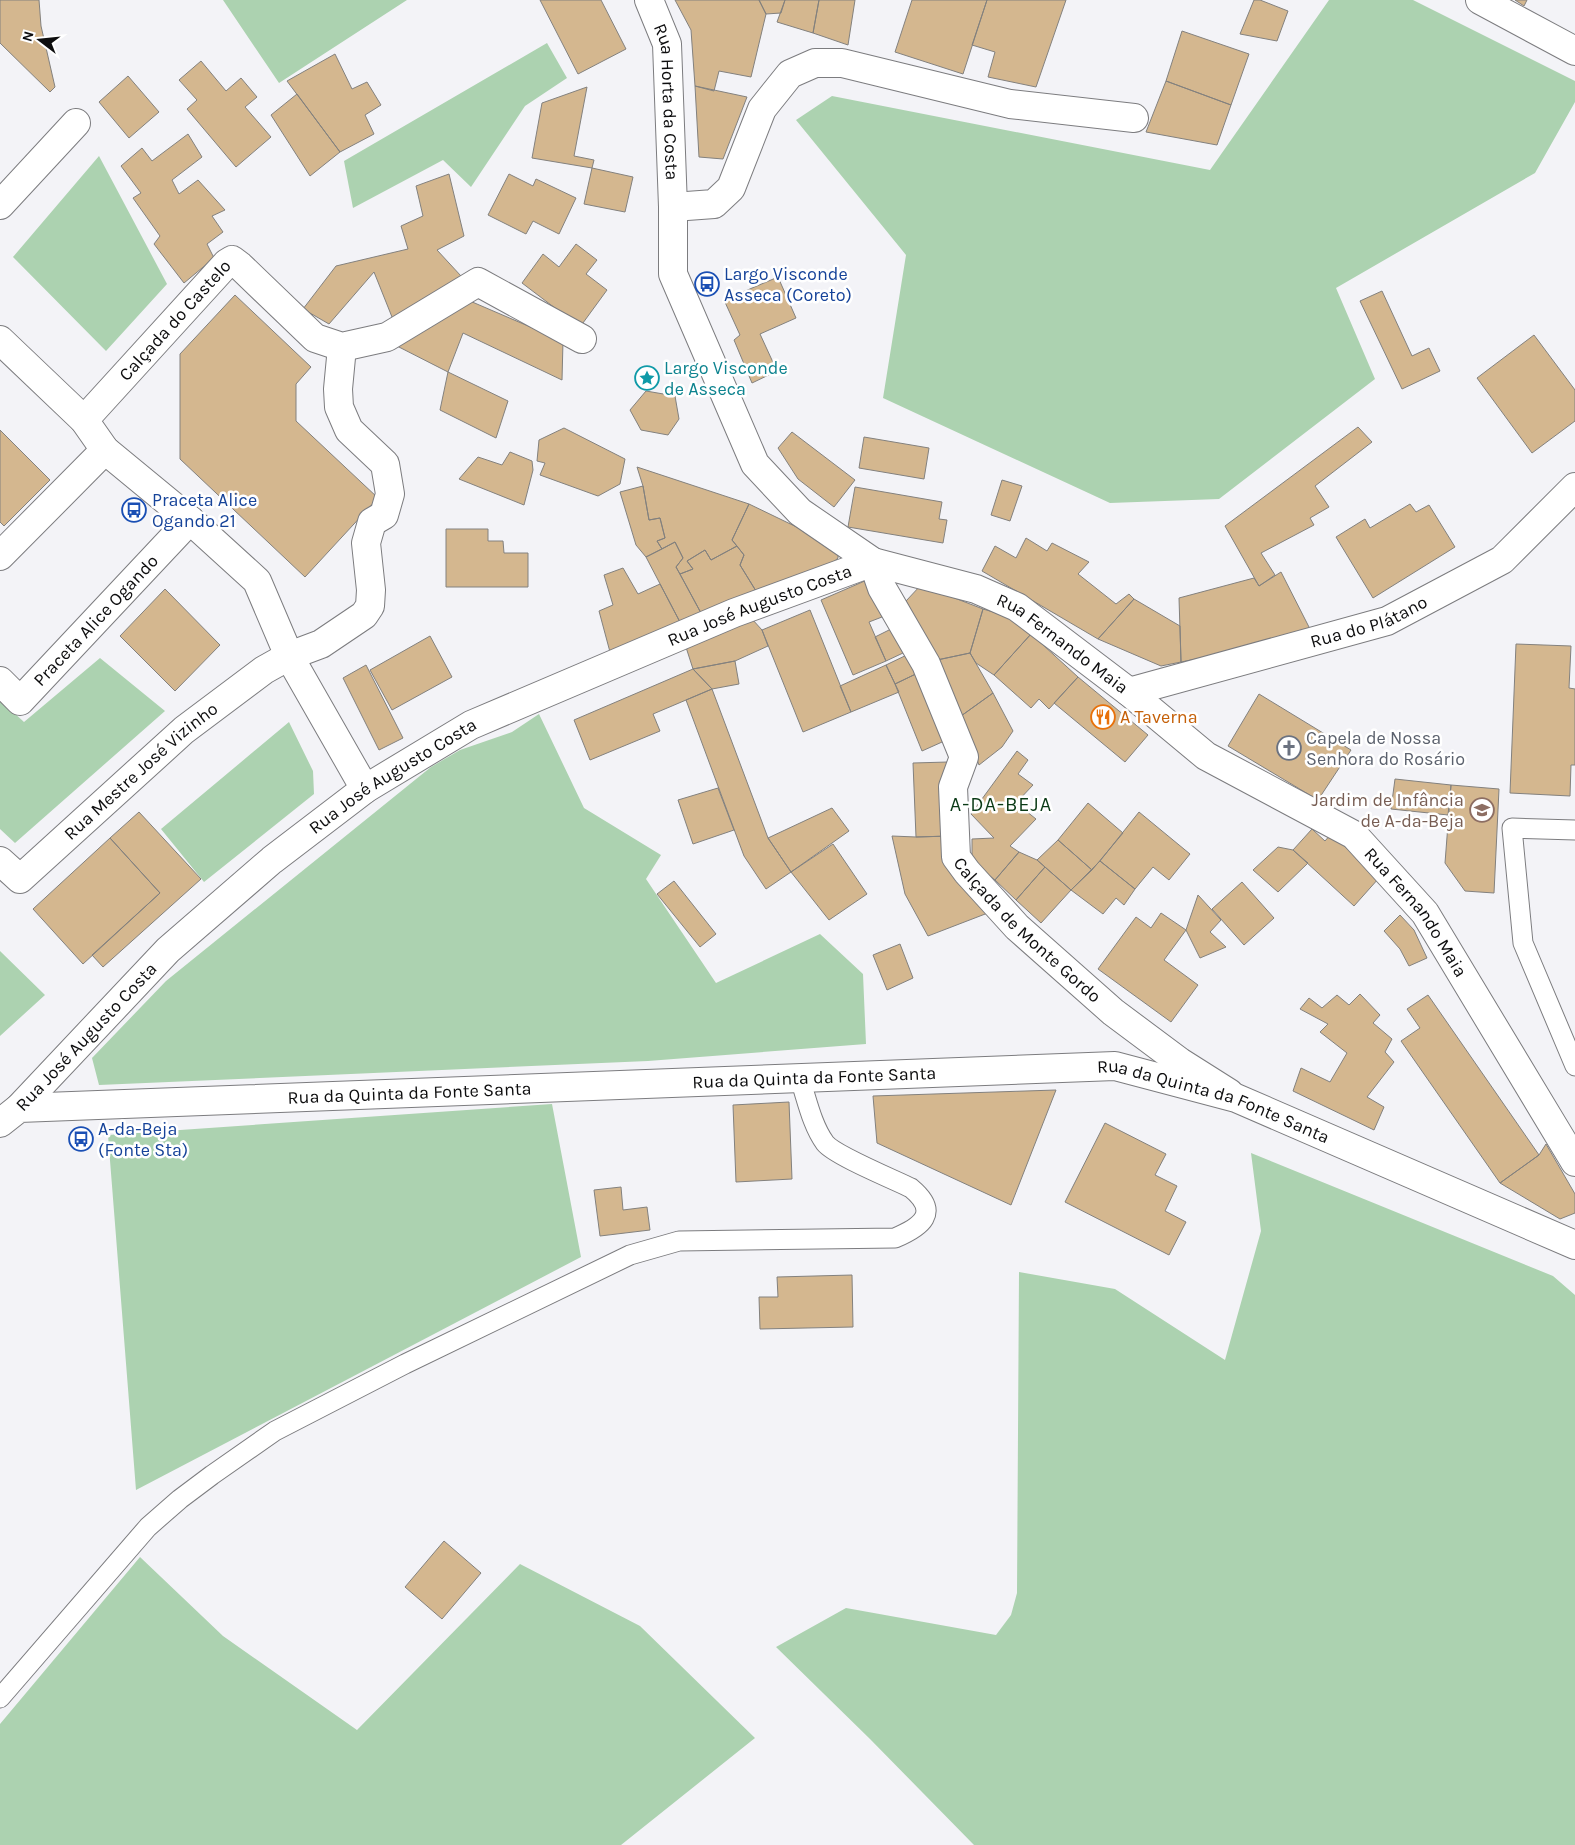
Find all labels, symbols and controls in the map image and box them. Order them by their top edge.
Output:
north arrow [15,15,65,65]
street label: Rua Horta da Costa [649,20,683,181]
text: N [18,29,38,44]
street label: Calçada do Castelo [114,255,236,385]
place label: Largo Visconde Asseca (Coreto) [724,263,852,306]
bus stop icon: Largo Visconde Asseca (Coreto) [694,271,720,297]
place label: Largo Visconde de Asseca [664,357,788,400]
place icon: Largo Visconde de Asseca [634,365,660,391]
place label: Praceta Alice Ogando 21 [152,489,257,532]
bus stop icon: Praceta Alice Ogando 21 [121,497,147,523]
street label: Praceta Alice Ogando [29,550,163,691]
street label: Rua José Augusto Costa [664,560,855,651]
street label: Rua Fernando Maia [993,588,1133,698]
street label: Rua do Plátano [1308,591,1431,653]
street label: Rua Mestre José Vizinho [59,697,222,845]
restaurant icon: A Taverna [1090,704,1116,730]
place label: A Taverna [1120,706,1198,728]
street label: Rua José Augusto Costa [304,713,481,839]
place label: Capela de Nossa Senhora do Rosário [1306,727,1465,770]
church icon: Capela de Nossa Senhora do Rosário [1276,735,1302,761]
place label: Jardim de Infância de A-da-Beja [1312,789,1464,832]
district label: A-DA-BEJA [950,793,1052,816]
school or university icon: Jardim de Infância de A-da-Beja [1469,797,1495,823]
street label: Rua Fernando Maia [1360,843,1472,981]
street label: Calçada de Monte Gordo [949,853,1106,1007]
street label: Rua José Augusto Costa [11,958,161,1116]
street label: Rua da Quinta da Fonte Santa [1097,1055,1333,1148]
street label: Rua da Quinta da Fonte Santa [692,1062,937,1093]
street label: Rua da Quinta da Fonte Santa [287,1077,532,1109]
place label: A-da-Beja (Fonte Sta) [98,1118,188,1161]
bus stop icon: A-da-Beja (Fonte Sta) [68,1126,94,1152]

